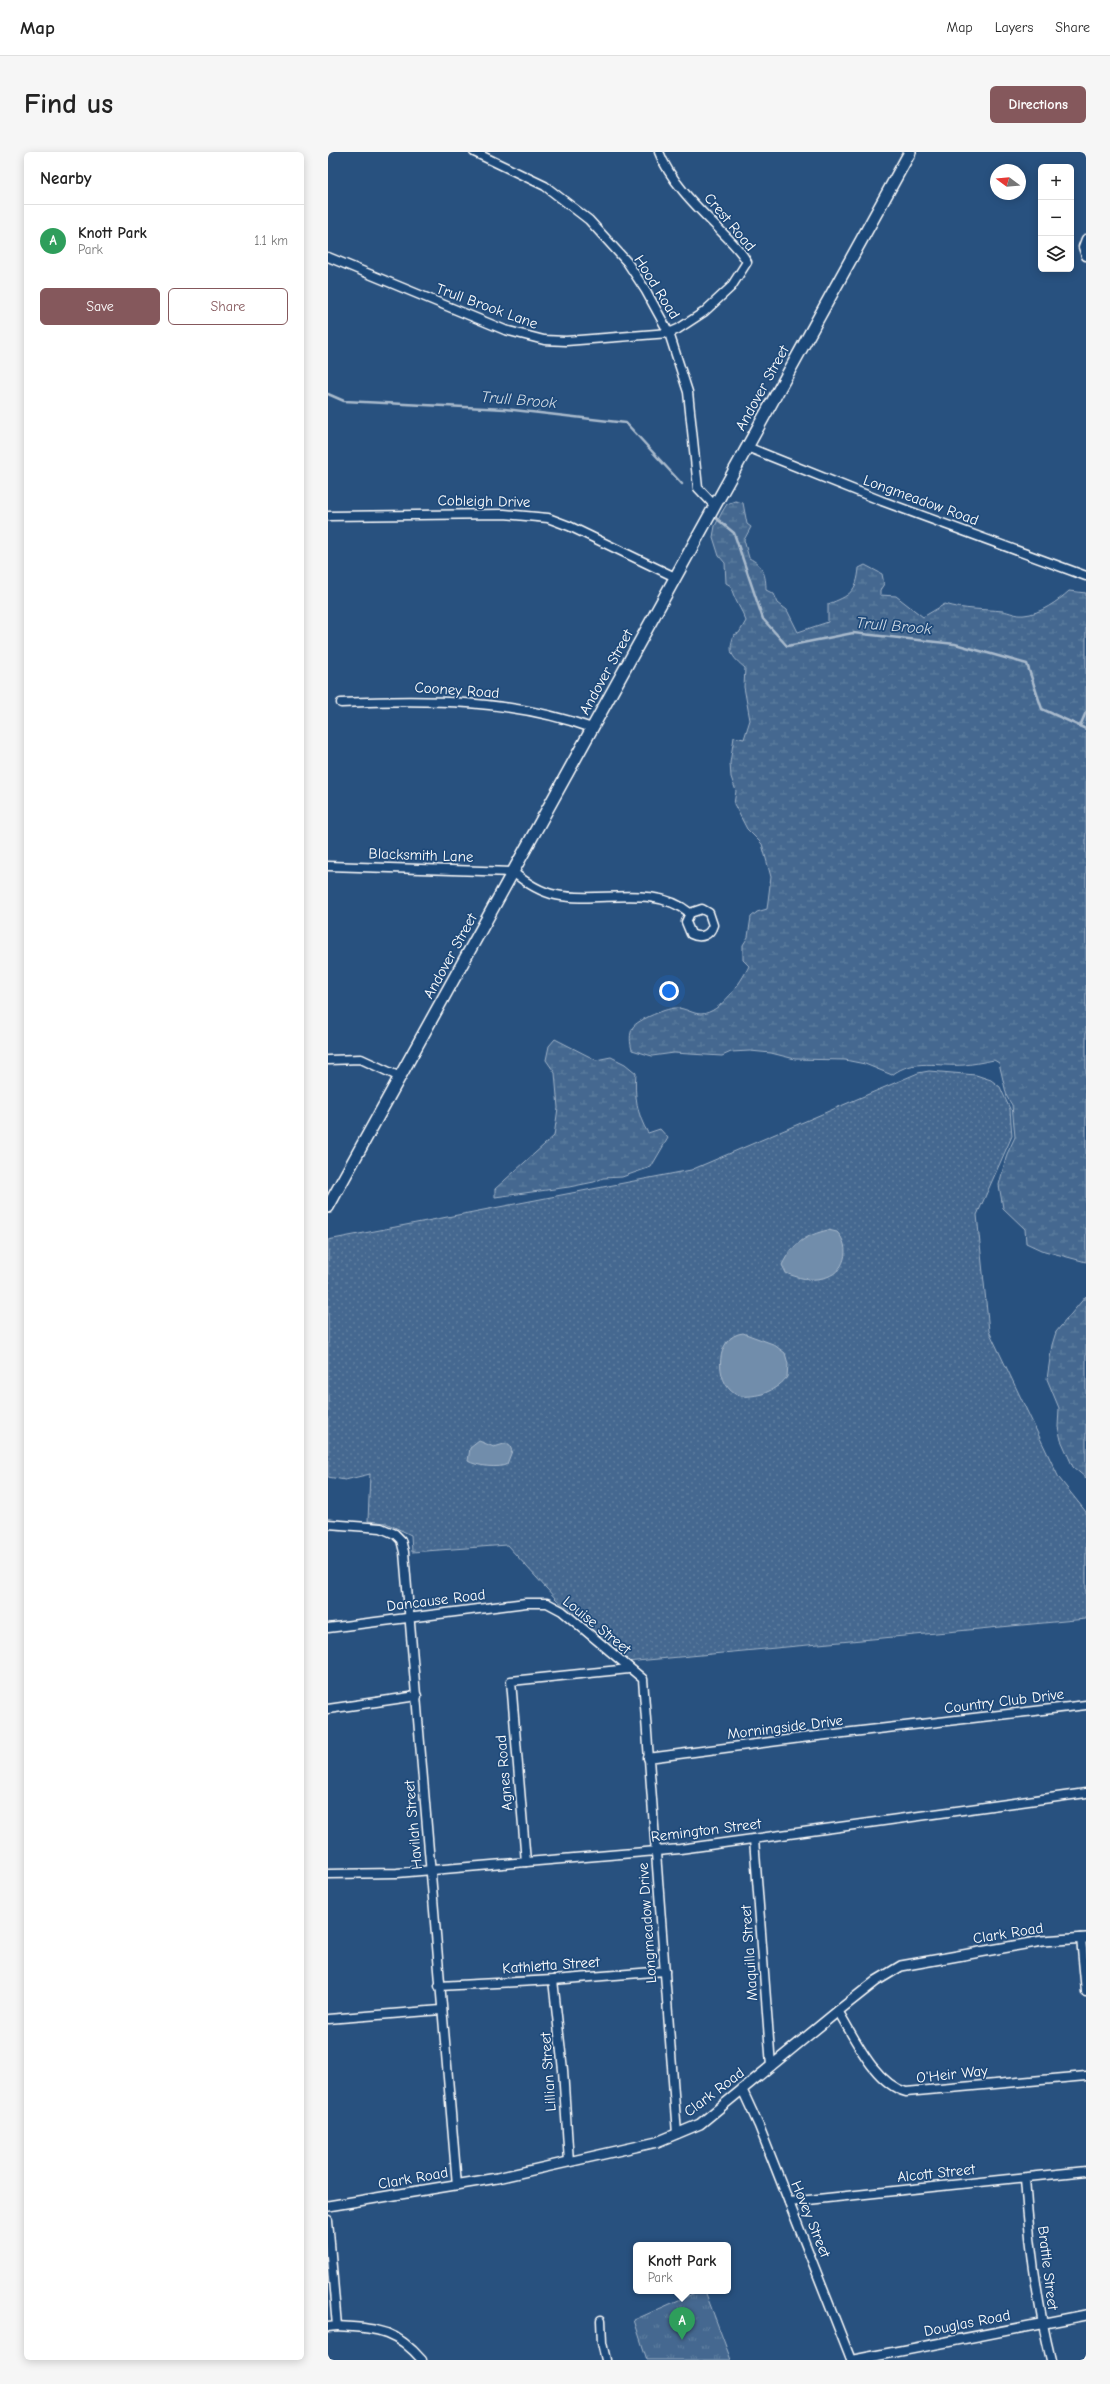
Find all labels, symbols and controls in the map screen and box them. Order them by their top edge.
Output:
text: Map [20,17,55,39]
text: Map [946,19,973,36]
text: Layers [995,19,1033,36]
text: Share [1055,19,1090,36]
button: Directions [990,86,1086,123]
text: Find us [24,88,113,120]
north arrow [990,164,1026,200]
map controls [1038,164,1074,272]
button: + [1038,164,1074,200]
text: Nearby [40,169,91,188]
street label: Crest Road [701,189,759,255]
button: − [1038,200,1074,236]
text: Knott Park [78,224,147,242]
text: A [49,233,57,248]
text: 1.1 km [254,233,288,248]
button: layers [1038,236,1074,272]
text: Park [78,242,103,257]
street label: Hood Road [630,252,684,322]
street label: Trull Brook Lane [434,279,541,333]
button: Save [40,288,160,325]
button: Share [168,288,288,325]
street label: Andover Street [731,342,793,434]
water label: Trull Brook [480,388,558,412]
street label: Longmeadow Road [861,471,981,529]
street label: Cobleigh Drive [438,491,531,511]
water label: Trull Brook [855,614,933,638]
street label: Andover Street [575,626,637,718]
street label: Cooney Road [414,678,500,702]
street label: Blacksmith Lane [368,844,474,866]
street label: Andover Street [419,910,481,1002]
your location [659,981,679,1001]
street label: Dancause Road [386,1585,486,1615]
street label: Louise Street [559,1592,635,1658]
street label: Country Club Drive [943,1685,1065,1717]
street label: Morningside Drive [726,1711,845,1743]
street label: Agnes Road [492,1734,516,1812]
street label: Havilah Street [400,1779,426,1871]
street label: Remington Street [650,1814,763,1846]
street label: Longmeadow Drive [634,1861,660,1984]
street label: Maquilla Street [737,1904,761,2002]
street label: Clark Road [972,1919,1044,1947]
street label: Kathletta Street [502,1953,601,1977]
street label: Lillian Street [536,2031,560,2112]
street label: O'Heir Way [915,2061,989,2087]
street label: Clark Road [680,2063,748,2121]
street label: Alcott Street [896,2160,977,2186]
street label: Clark Road [377,2163,449,2193]
street label: Hovey Street [787,2178,835,2261]
street label: Brattle Street [1034,2225,1062,2312]
popup [633,2242,731,2294]
text: Knott Park [648,2252,716,2270]
text: Park [648,2270,673,2285]
street label: Douglas Road [922,2306,1012,2340]
pin: A [669,2307,695,2340]

